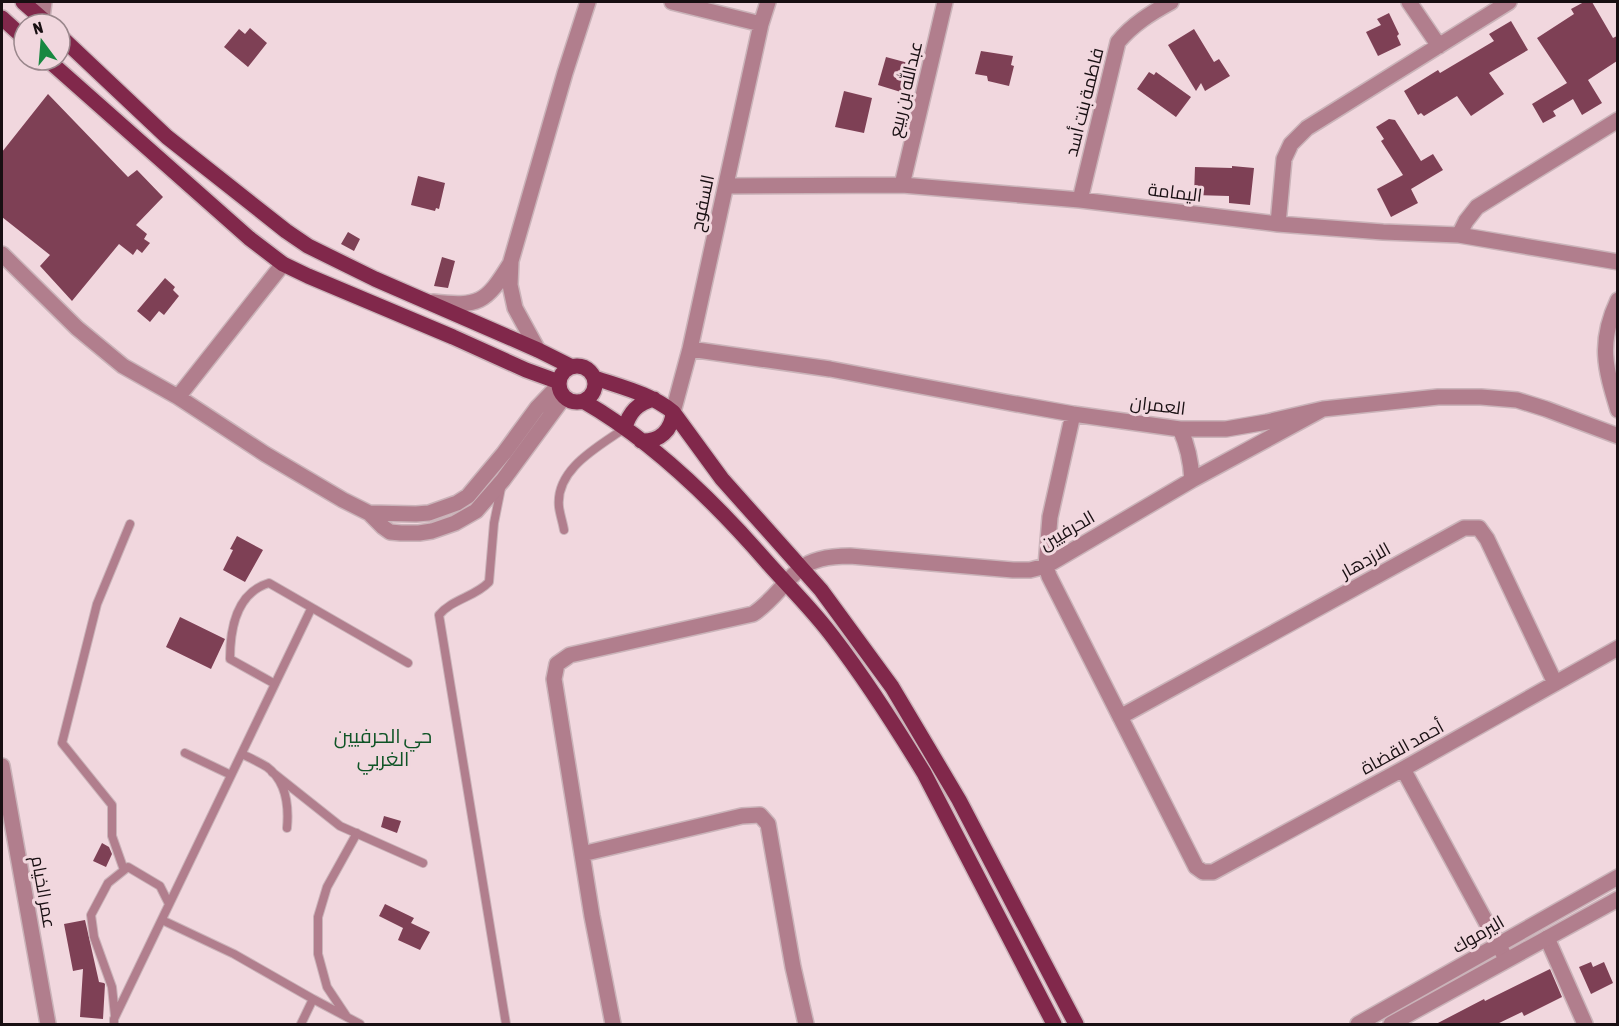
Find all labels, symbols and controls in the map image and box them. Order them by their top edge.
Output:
north arrow [12,12,72,72]
text: N [31,18,45,38]
street label: عبدالله بن ربيع [883,39,928,140]
street label: فاطمة بنت أسد [1060,45,1108,159]
street label: السفوح [686,173,720,234]
street label: اليمامة [1147,178,1203,206]
street label: العمران [1129,391,1187,420]
street label: الحرفيين [1036,506,1099,555]
street label: الازدهار [1335,538,1394,584]
street label: أحمد القضاة [1357,716,1447,778]
district label: حي الحرفيين الغربي [334,724,432,775]
street label: عمر الخيام [25,854,61,930]
street label: اليرموك [1448,911,1508,958]

